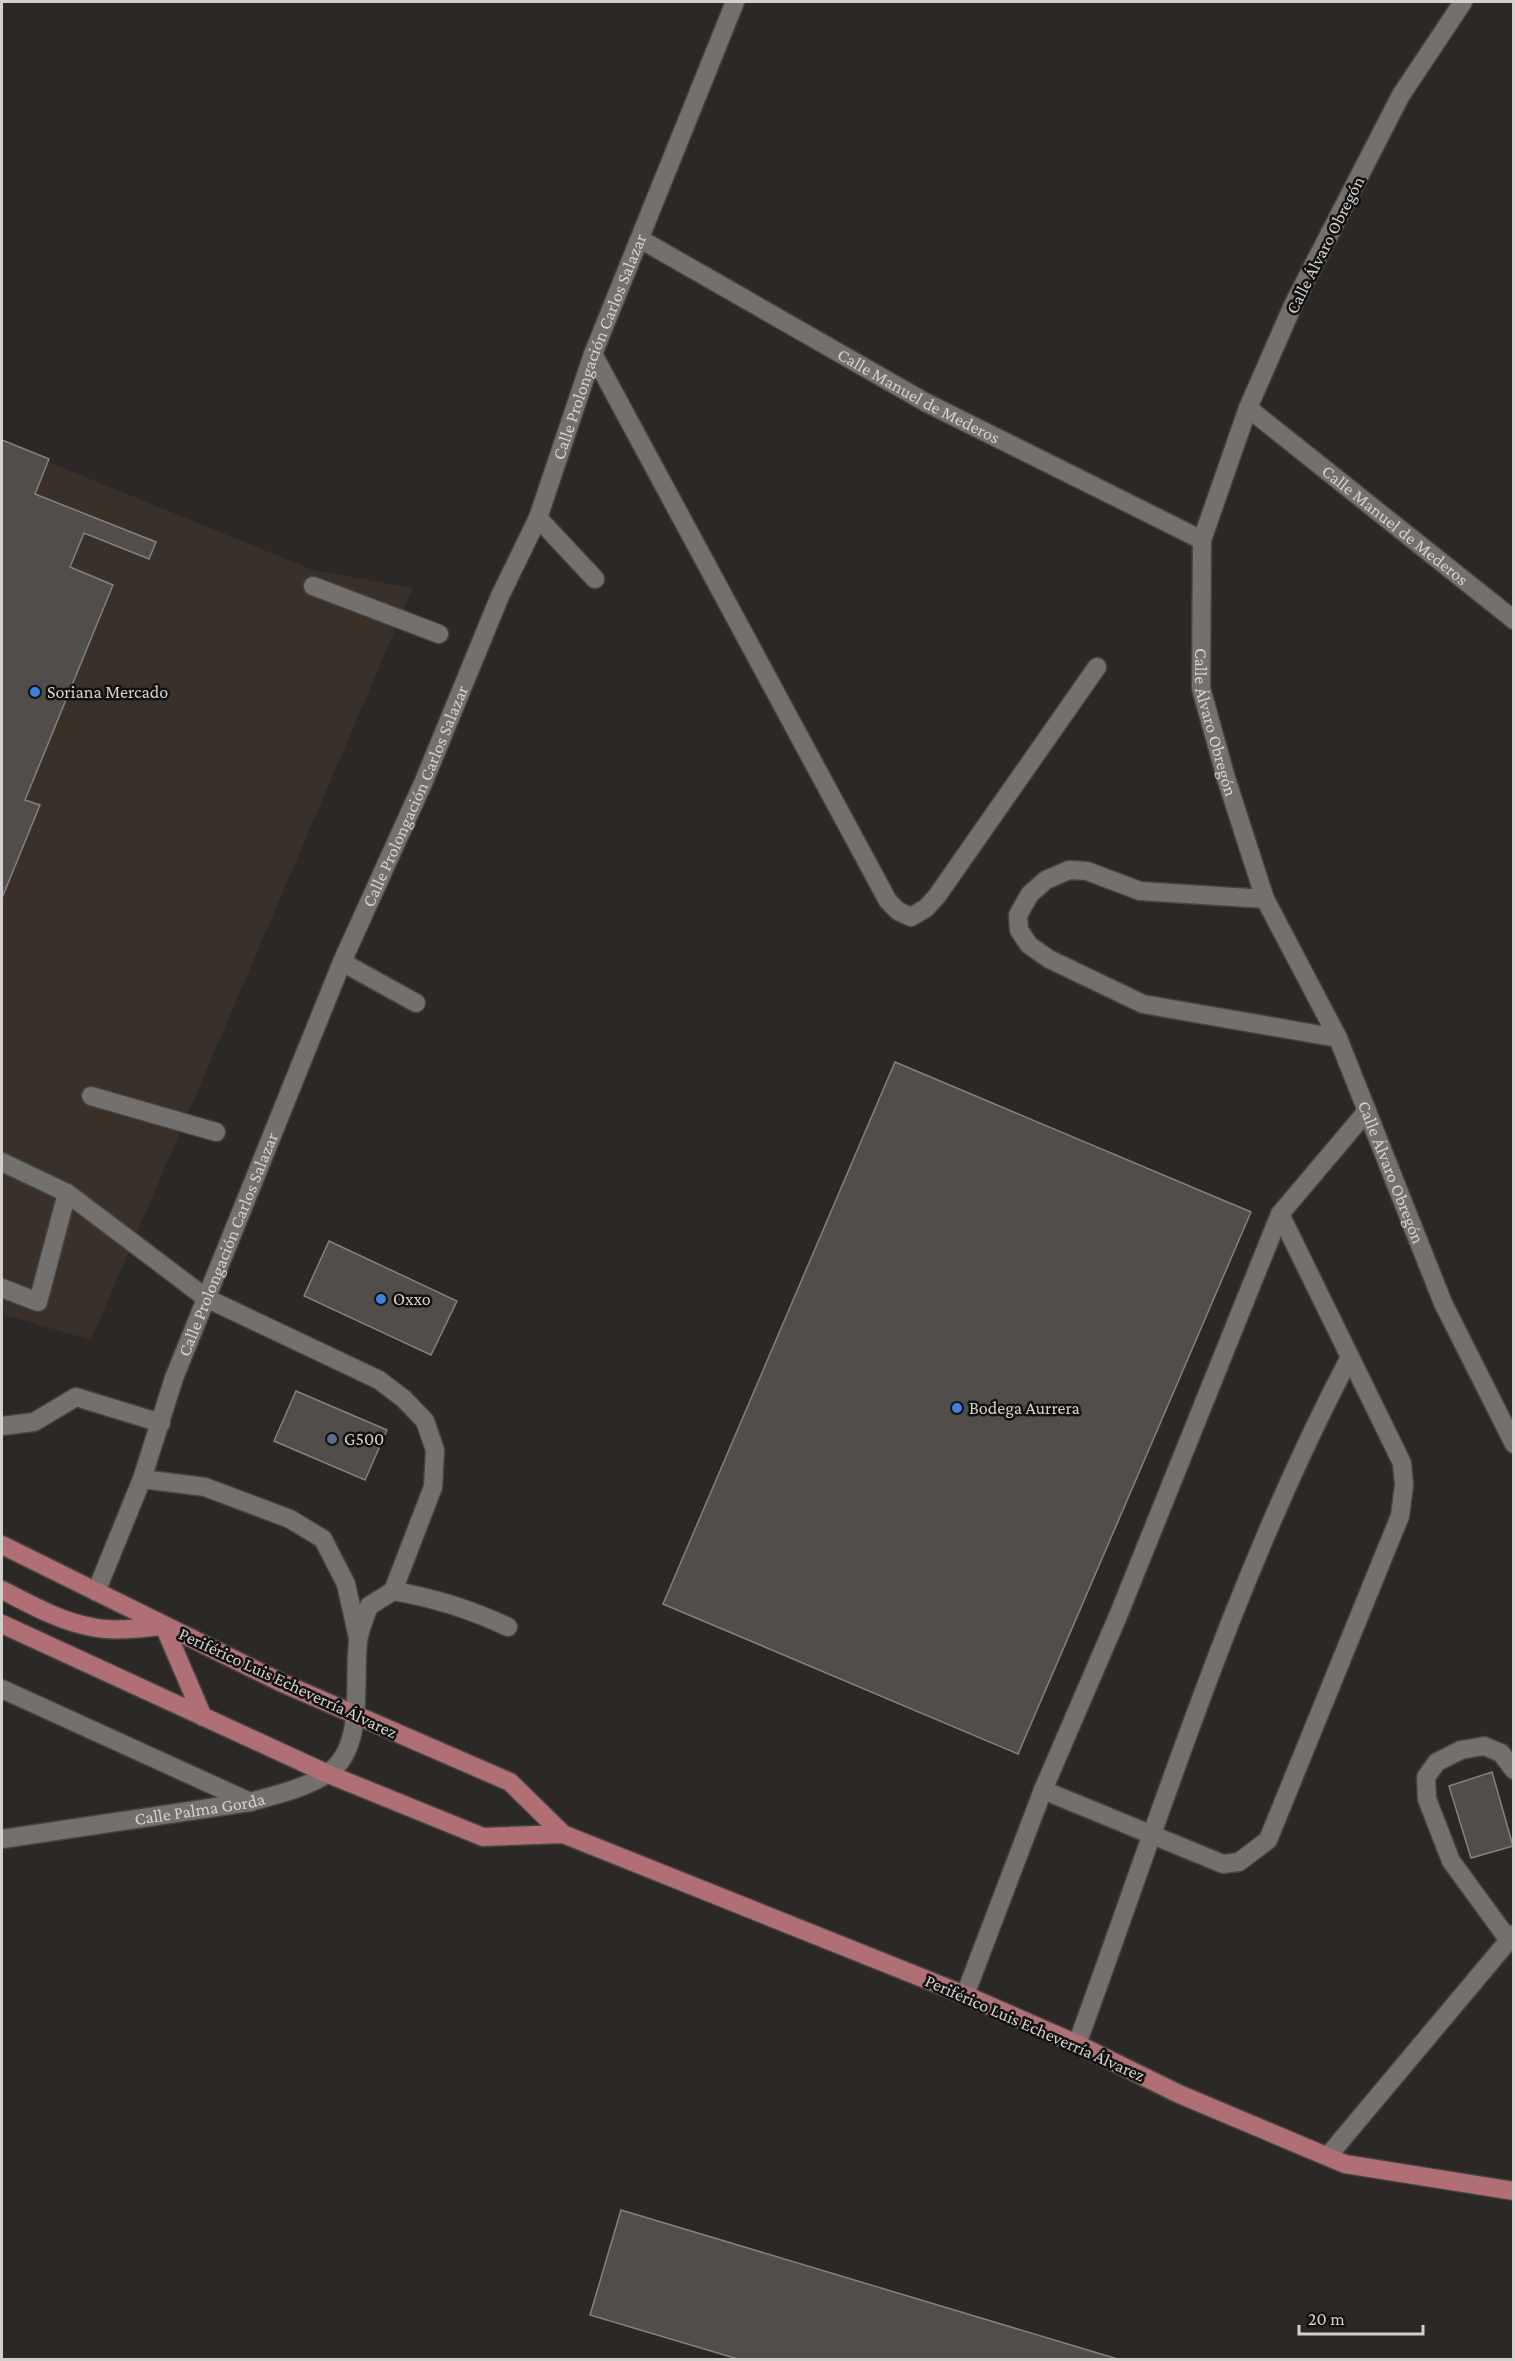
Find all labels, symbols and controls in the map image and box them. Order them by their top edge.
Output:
street label: Calle Álvaro Obregón [1282,173,1369,317]
street label: Calle Prolongación Carlos Salazar [548,230,651,462]
street label: Calle Manuel de Mederos [834,344,1003,448]
street label: Calle Manuel de Mederos [1318,461,1472,589]
street label: Calle Álvaro Obregón [1191,648,1241,799]
place label: Soriana Mercado [47,682,168,702]
street label: Calle Prolongación Carlos Salazar [358,682,472,910]
marker: Soriana Mercado [28,685,42,699]
street label: Calle Álvaro Obregón [1354,1098,1429,1247]
street label: Calle Prolongación Carlos Salazar [174,1129,282,1359]
place label: Oxxo [393,1289,431,1309]
marker: Oxxo [374,1292,388,1306]
place label: Bodega Aurrera [969,1398,1080,1418]
marker: Bodega Aurrera [950,1401,964,1415]
place label: G500 [344,1429,384,1449]
marker: G500 [325,1432,339,1446]
street label: Periférico Luis Echeverría Álvarez [176,1624,400,1743]
street label: Calle Palma Gorda [133,1788,267,1829]
street label: Periférico Luis Echeverría Álvarez [922,1970,1148,2086]
scale bar [1299,2298,1424,2336]
text: 20 m [1308,2309,1345,2329]

